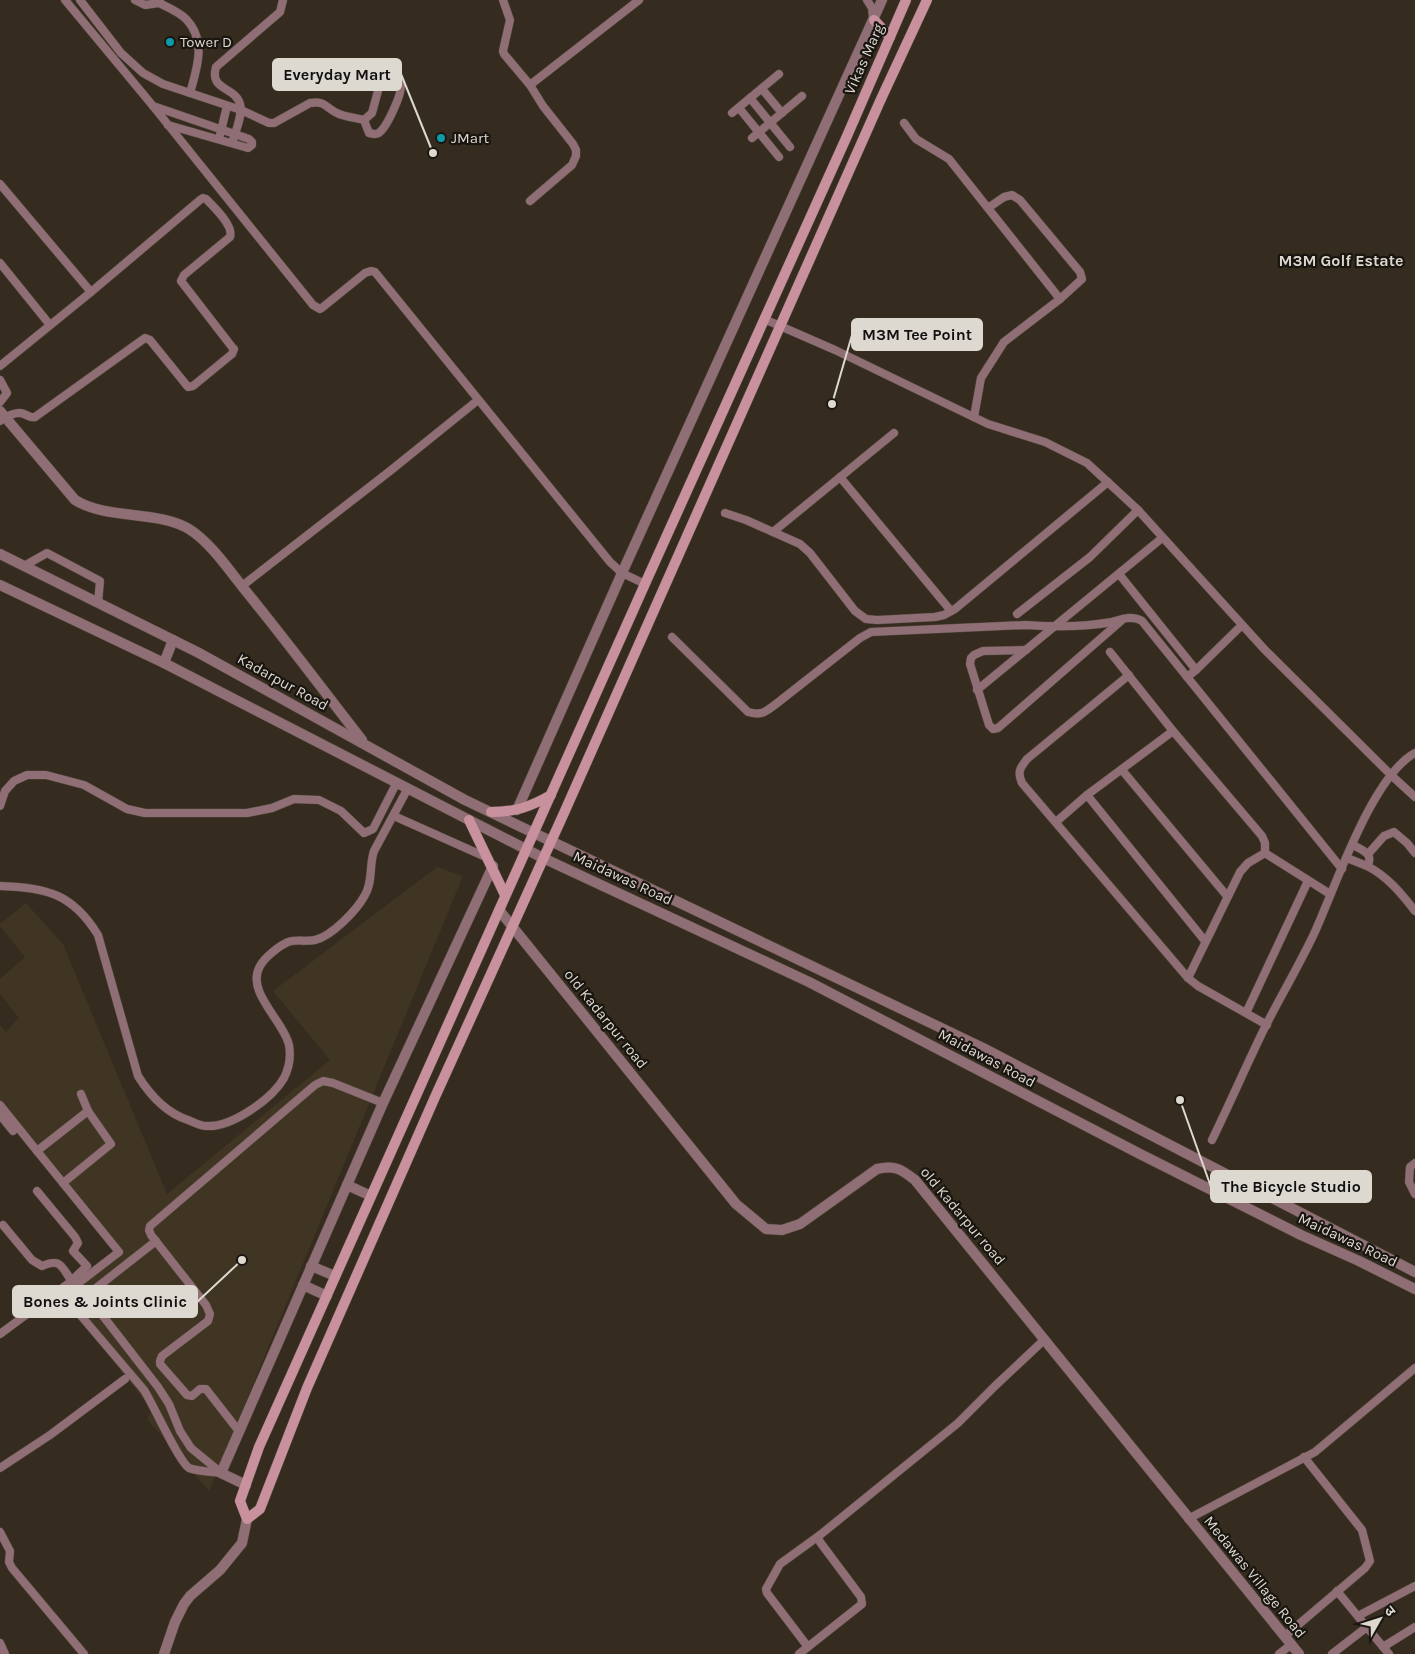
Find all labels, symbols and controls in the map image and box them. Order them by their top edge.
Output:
street label: Vikas Marg [840,20,888,97]
place label: Tower D [180,33,232,51]
marker: Tower D [164,36,176,48]
callout: Everyday Mart [273,59,401,90]
text: Everyday Mart [283,65,391,84]
place label: JMart [451,129,489,147]
marker: JMart [435,132,447,144]
district label: M3M Golf Estate [1279,251,1403,270]
callout: M3M Tee Point [852,319,982,350]
text: M3M Tee Point [862,325,972,344]
street label: Kadarpur Road [234,650,332,714]
street label: Maidawas Road [570,847,676,909]
street label: old Kadarpur road [560,966,652,1072]
street label: Maidawas Road [935,1025,1039,1091]
street label: old Kadarpur road [917,1163,1009,1269]
callout: The Bicycle Studio [1211,1171,1371,1202]
text: The Bicycle Studio [1221,1177,1361,1196]
street label: Maidawas Road [1295,1209,1401,1271]
callout: Bones & Joints Clinic [13,1286,197,1317]
text: Bones & Joints Clinic [23,1292,187,1311]
street label: Medawas Village Road [1200,1512,1310,1642]
north arrow [1355,1594,1405,1644]
text: उ [1381,1603,1399,1620]

